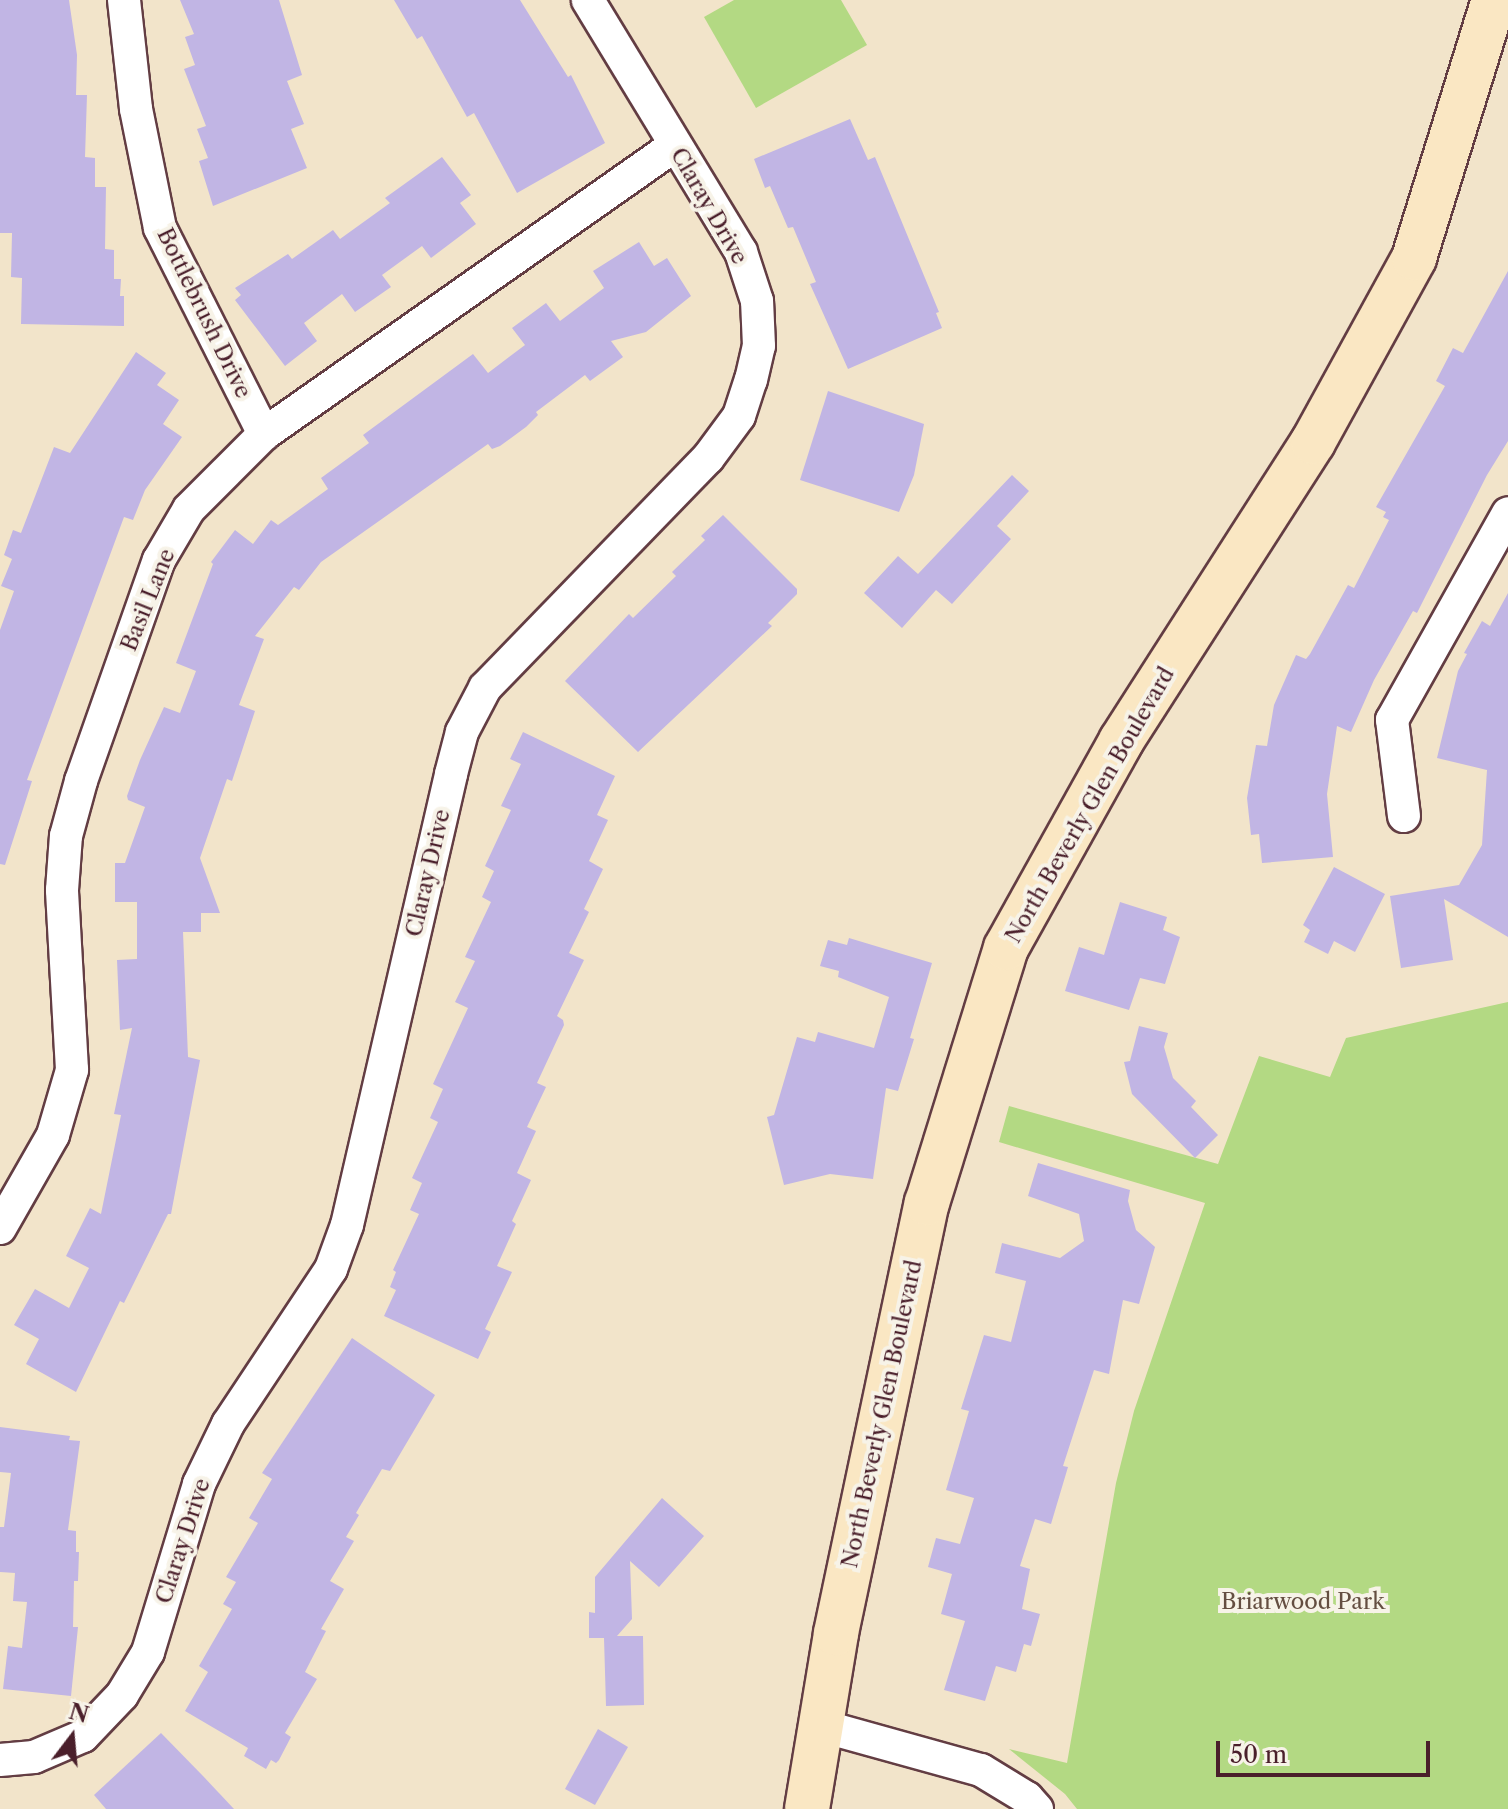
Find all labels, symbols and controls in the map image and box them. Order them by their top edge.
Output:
street label: Claray Drive [665,143,753,269]
street label: Bottlebrush Drive [151,224,257,402]
street label: Basil Lane [116,545,180,655]
street label: North Beverly Glen Boulevard [1000,662,1180,948]
street label: Claray Drive [400,806,456,940]
street label: North Beverly Glen Boulevard [836,1257,928,1571]
street label: Claray Drive [150,1475,216,1607]
park label: Briarwood Park [1221,1589,1385,1615]
north arrow [32,1697,112,1777]
text: N [66,1698,92,1729]
scale bar [1220,1725,1434,1775]
text: 50 m [1230,1740,1287,1769]

